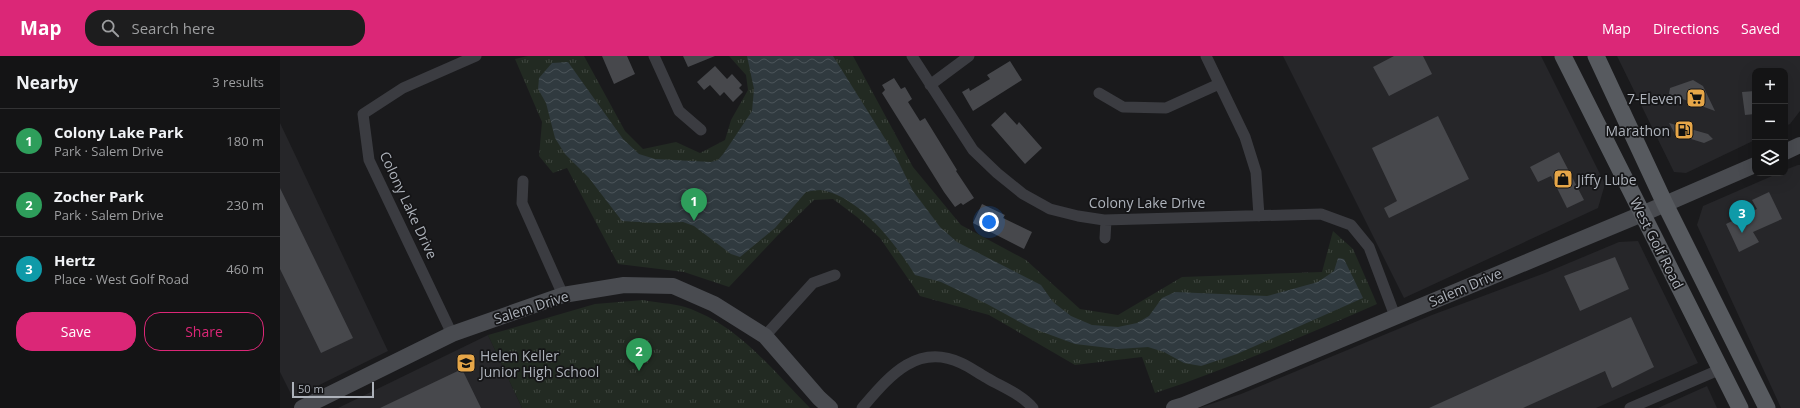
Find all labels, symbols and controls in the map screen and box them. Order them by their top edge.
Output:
search box [85,10,365,46]
text: Map [20,15,61,41]
icon: search [99,17,121,39]
text: Search here [131,18,215,38]
text: Map [1602,19,1631,38]
text: Directions [1653,19,1719,38]
text: Saved [1741,19,1780,38]
map controls [1752,68,1788,176]
button: + [1752,68,1788,104]
text: Nearby [16,71,78,94]
text: 3 results [212,73,264,91]
supermarket icon: 7-Eleven [1685,87,1707,109]
place label: 7-Eleven [1627,89,1682,108]
button: − [1752,104,1788,140]
fuel station icon: Marathon [1673,119,1695,141]
place label: Marathon [1606,121,1670,140]
text: Colony Lake Park [54,122,183,142]
text: 1 [25,132,33,150]
text: 180 m [226,132,264,150]
button: layers [1752,140,1788,176]
text: Park · Salem Drive [54,142,164,160]
street label: Colony Lake Drive [376,148,442,262]
shop icon: Jiffy Lube [1552,168,1574,190]
place label: Jiffy Lube [1575,170,1637,189]
text: Zocher Park [54,186,144,206]
pin: 1 [681,188,707,221]
street label: Colony Lake Drive [1089,193,1205,212]
street label: West Golf Road [1626,194,1688,292]
text: 2 [25,196,33,214]
text: 230 m [226,196,264,214]
pin: 3 [1729,200,1755,233]
text: Park · Salem Drive [54,206,164,224]
your location [979,212,999,232]
text: Hertz [54,250,95,270]
text: 3 [25,260,33,278]
text: 460 m [226,260,264,278]
street label: Salem Drive [1426,263,1505,311]
text: Place · West Golf Road [54,270,189,288]
street label: Salem Drive [491,286,571,328]
button: Save [16,312,136,351]
button: Share [144,312,264,351]
pin: 2 [626,338,652,371]
place label: Helen Keller Junior High School [478,346,599,381]
school or university icon: Helen Keller Junior High School [455,352,477,374]
scale bar [292,380,374,399]
text: 50 m [298,381,324,396]

